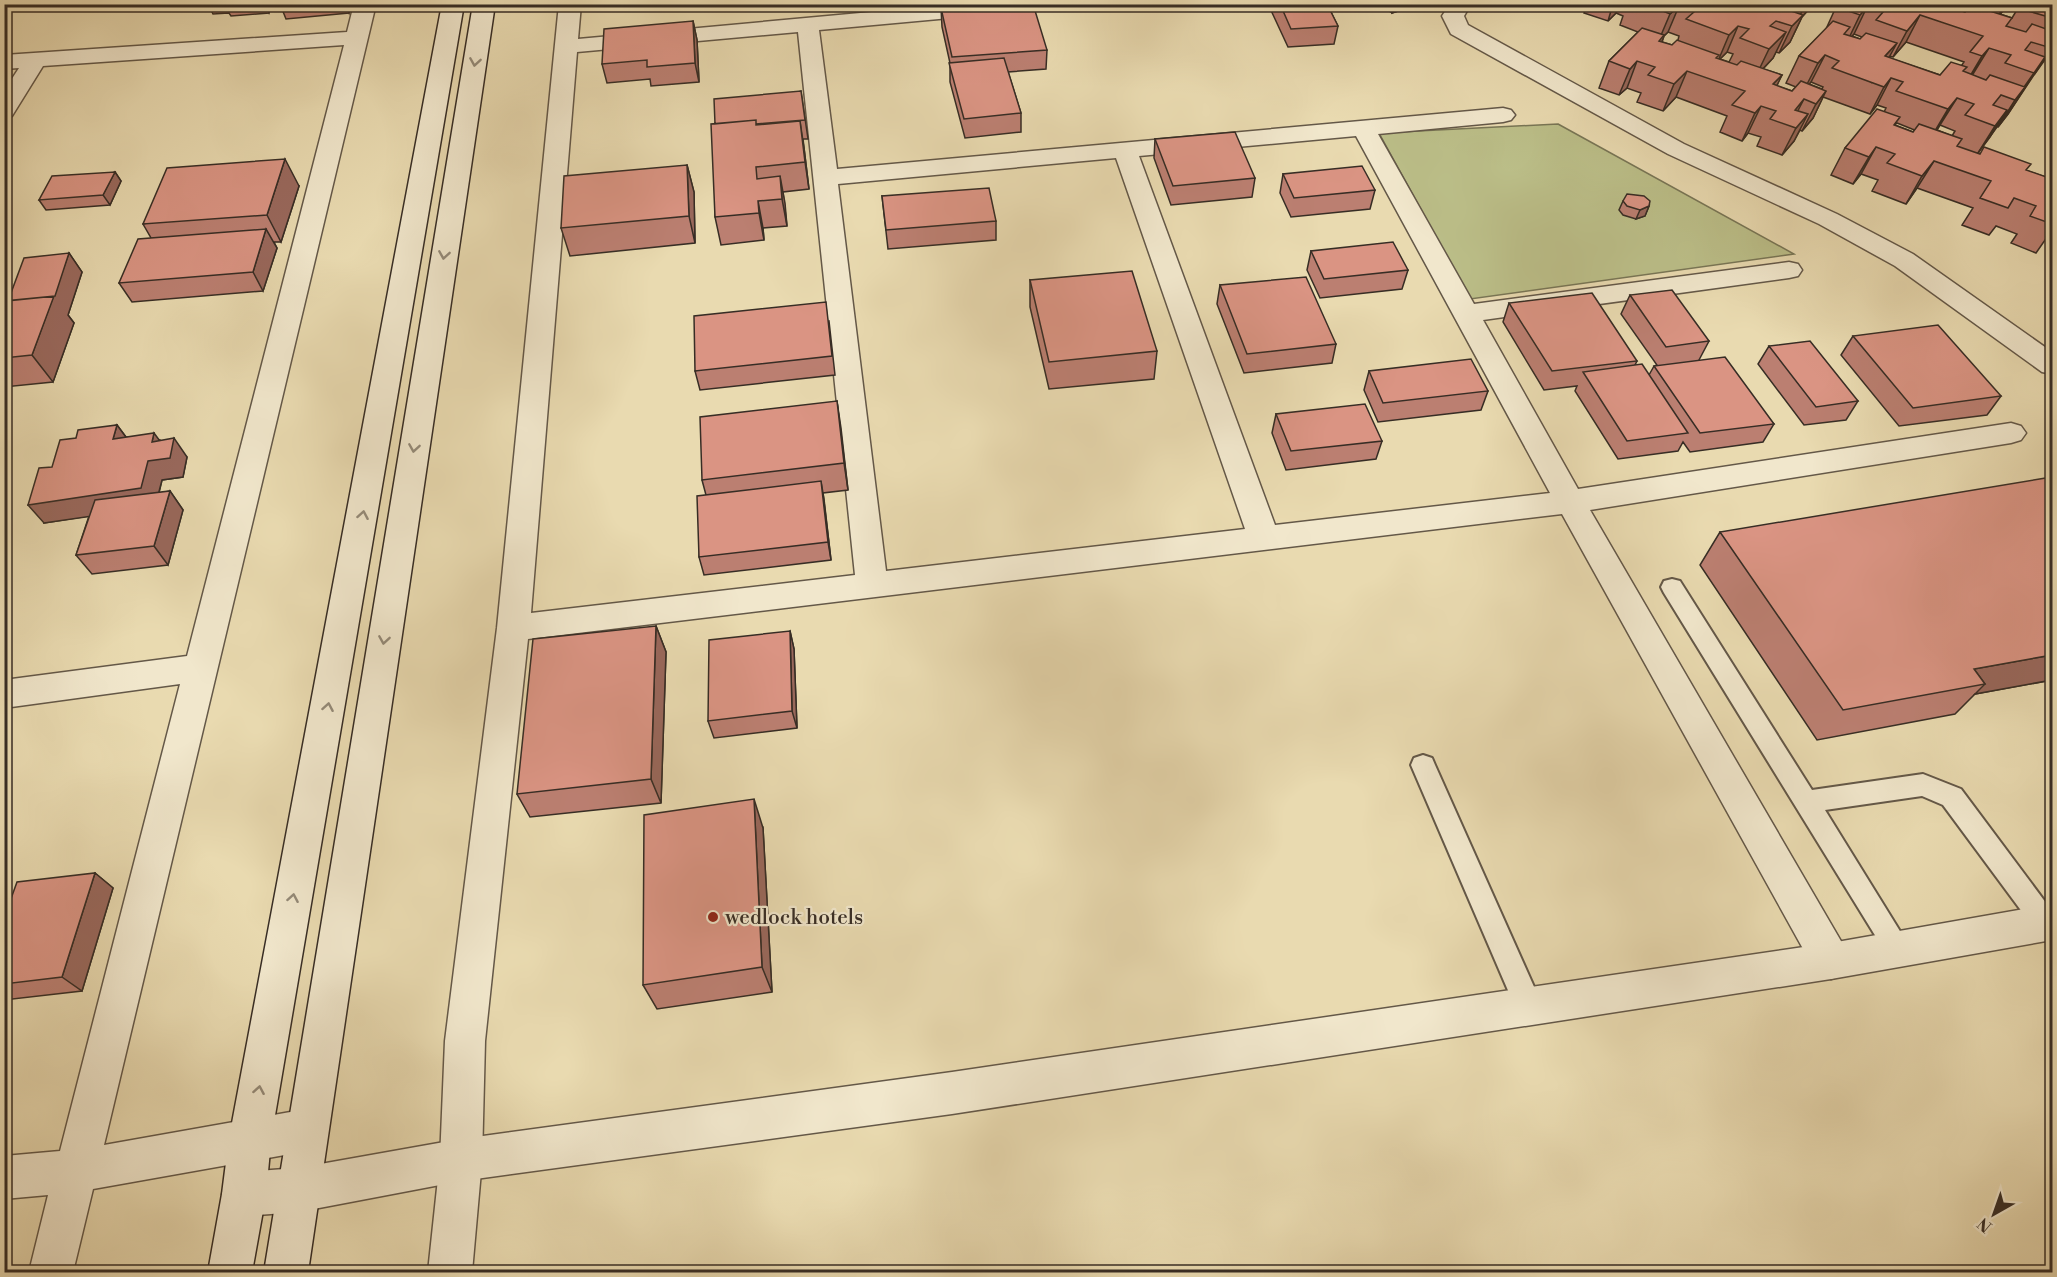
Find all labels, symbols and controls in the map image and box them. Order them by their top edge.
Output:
one-way arrow [469,58,481,67]
one-way arrow [439,250,451,260]
one-way arrow [408,442,421,452]
one-way arrow [356,510,369,520]
one-way arrow [378,636,390,645]
one-way arrow [321,702,334,712]
one-way arrow [287,894,299,903]
place label: wedlock hotels [724,905,863,931]
marker: wedlock hotels [706,910,720,924]
one-way arrow [252,1086,265,1096]
north arrow [1964,1184,2024,1244]
text: N [1973,1213,1996,1236]

